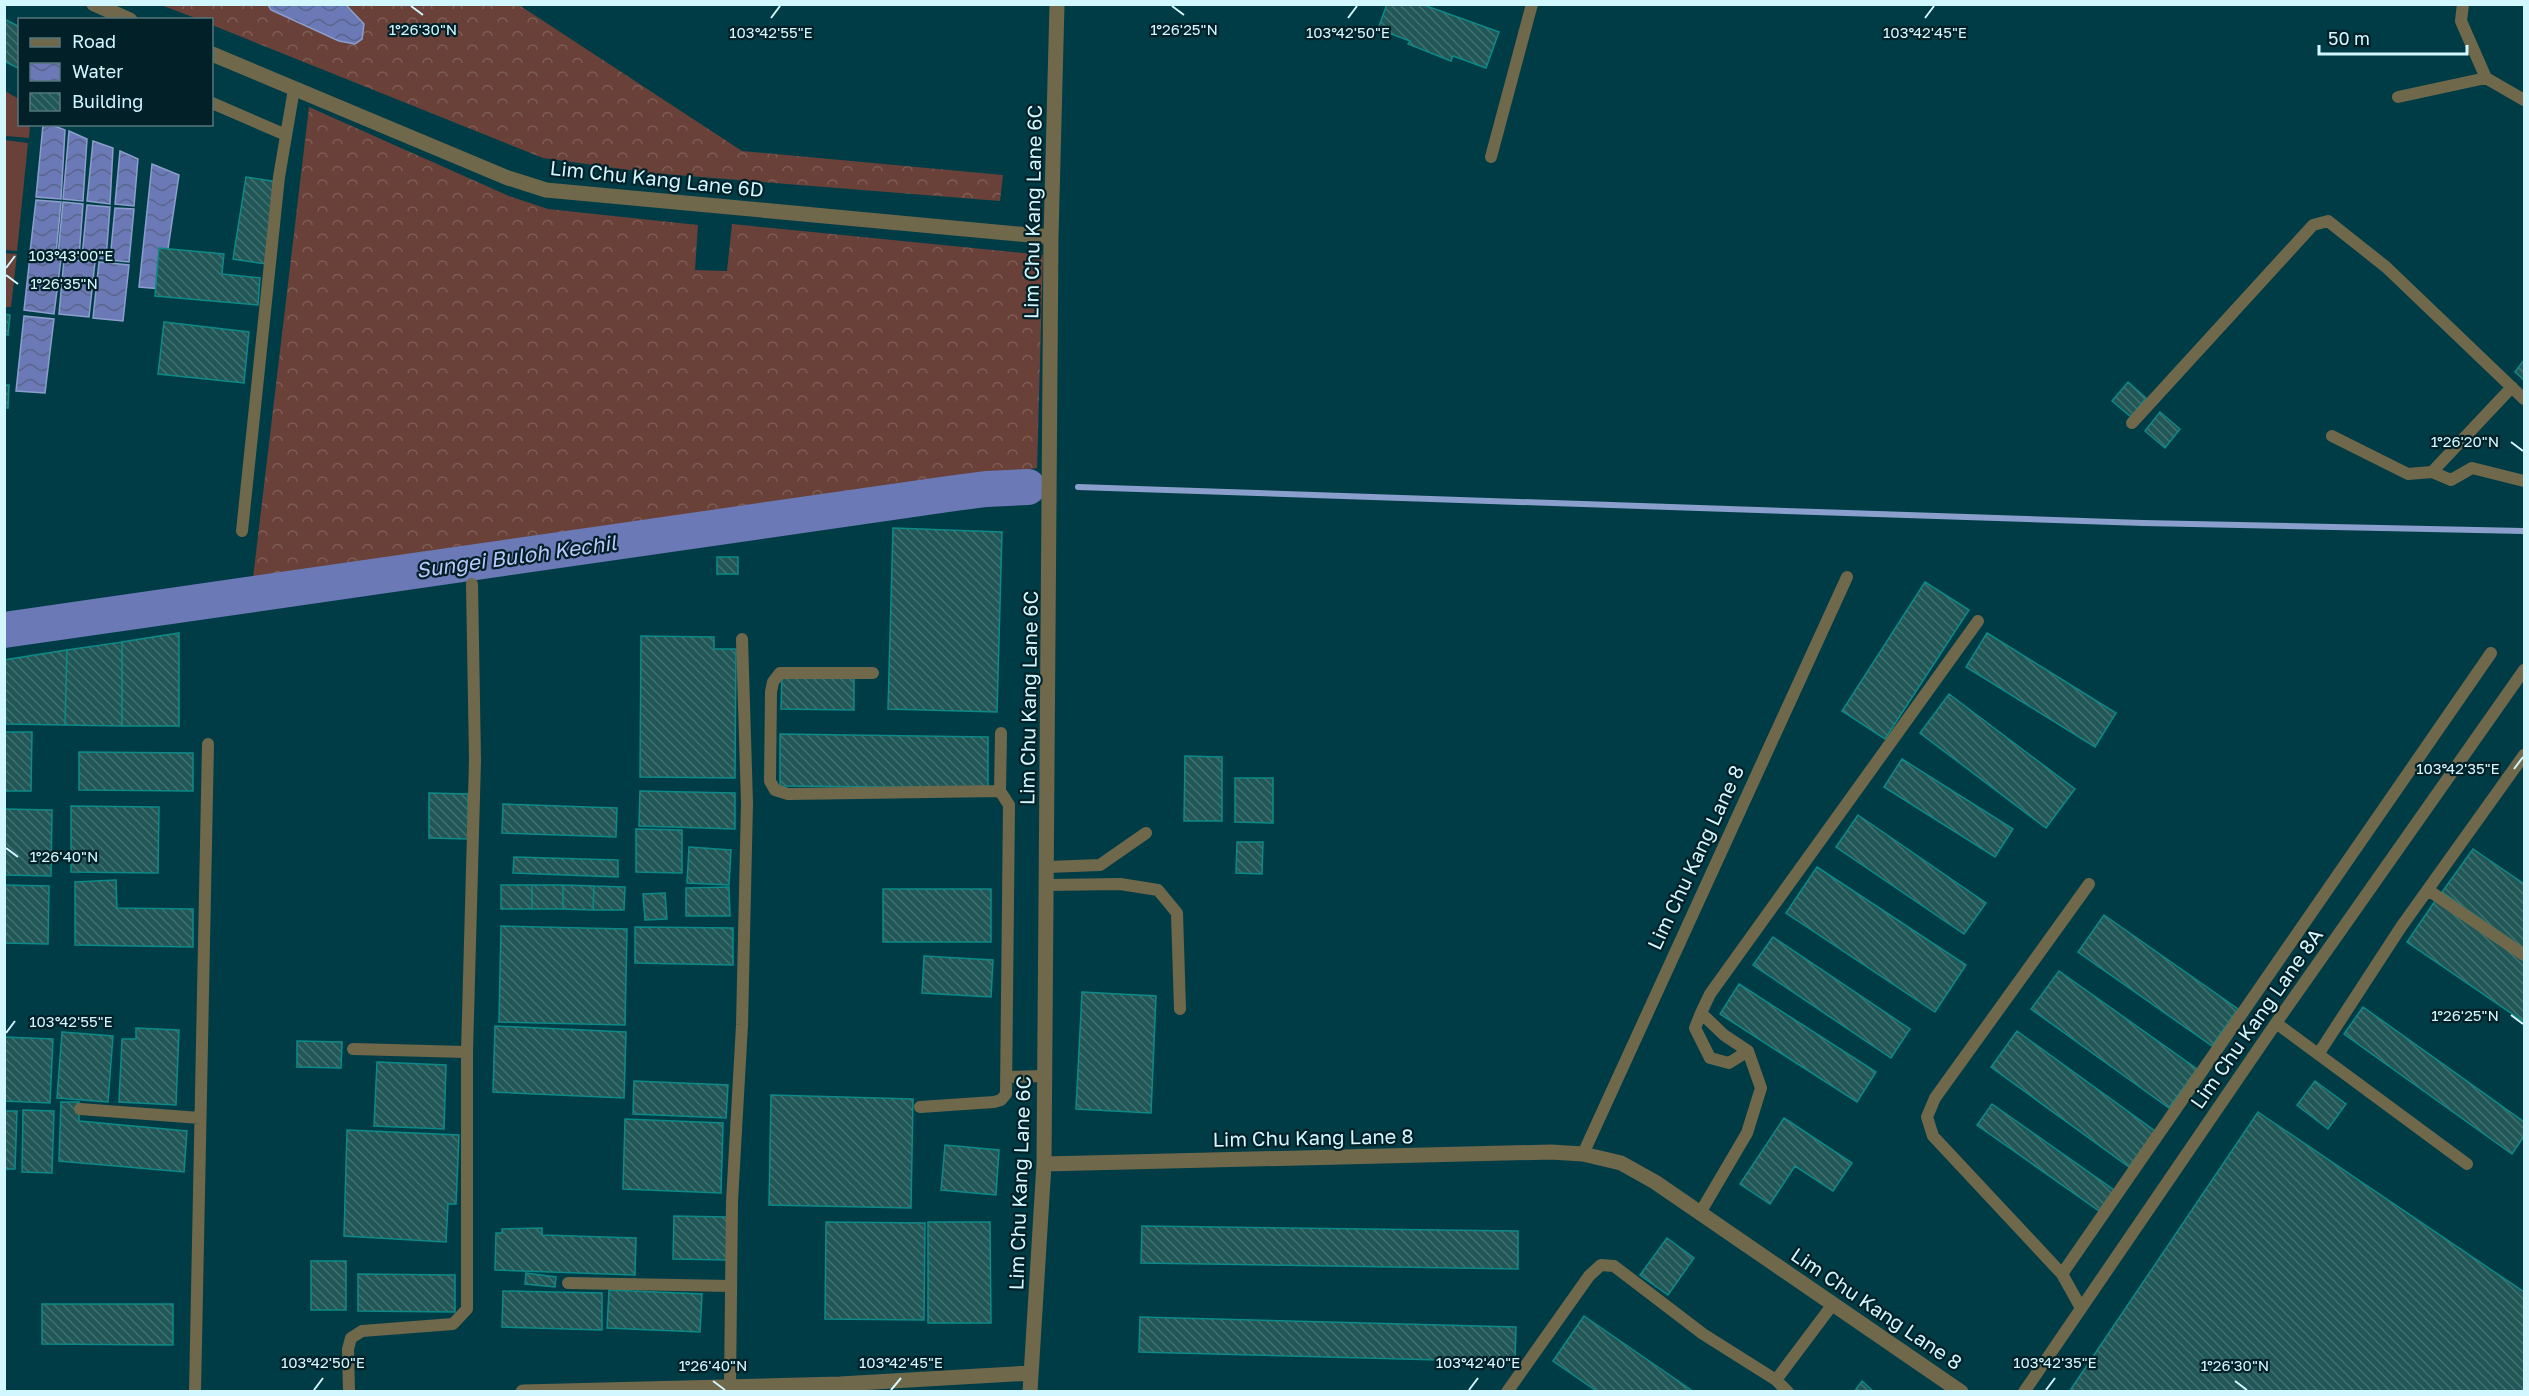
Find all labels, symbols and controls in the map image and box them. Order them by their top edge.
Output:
legend [18,18,213,126]
scale bar [2319,18,2468,56]
text: 1°26'30"N [389,20,457,38]
text: 1°26'25"N [1150,20,1218,38]
text: 103°42'55"E [729,23,813,41]
text: 103°42'50"E [1306,23,1390,41]
text: 103°42'45"E [1883,23,1967,41]
text: 50 m [2328,27,2370,49]
text: Road [72,30,116,52]
text: Water [72,60,123,82]
text: Building [72,90,143,112]
street label: Lim Chu Kang Lane 6C [1018,105,1046,319]
street label: Lim Chu Kang Lane 6D [549,155,765,201]
text: 103°43'00"E [29,246,113,264]
text: 1°26'35"N [30,274,98,292]
text: 1°26'20"N [2431,432,2499,450]
water label: Sungei Buloh Kechil [414,529,619,583]
street label: Lim Chu Kang Lane 6C [1014,591,1042,805]
text: 103°42'35"E [2416,759,2500,777]
street label: Lim Chu Kang Lane 8 [1642,761,1748,953]
text: 1°26'40"N [30,847,98,865]
street label: Lim Chu Kang Lane 8A [2185,923,2327,1113]
text: 1°26'25"N [2431,1006,2499,1024]
text: 103°42'55"E [29,1012,113,1030]
street label: Lim Chu Kang Lane 6C [1003,1075,1035,1291]
street label: Lim Chu Kang Lane 8 [1212,1123,1414,1151]
street label: Lim Chu Kang Lane 8 [1787,1242,1967,1374]
text: 103°42'50"E [281,1353,365,1371]
text: 103°42'45"E [859,1353,943,1371]
text: 103°42'40"E [1436,1353,1520,1371]
text: 103°42'35"E [2013,1353,2097,1371]
text: 1°26'40"N [679,1356,747,1374]
text: 1°26'30"N [2201,1356,2269,1374]

